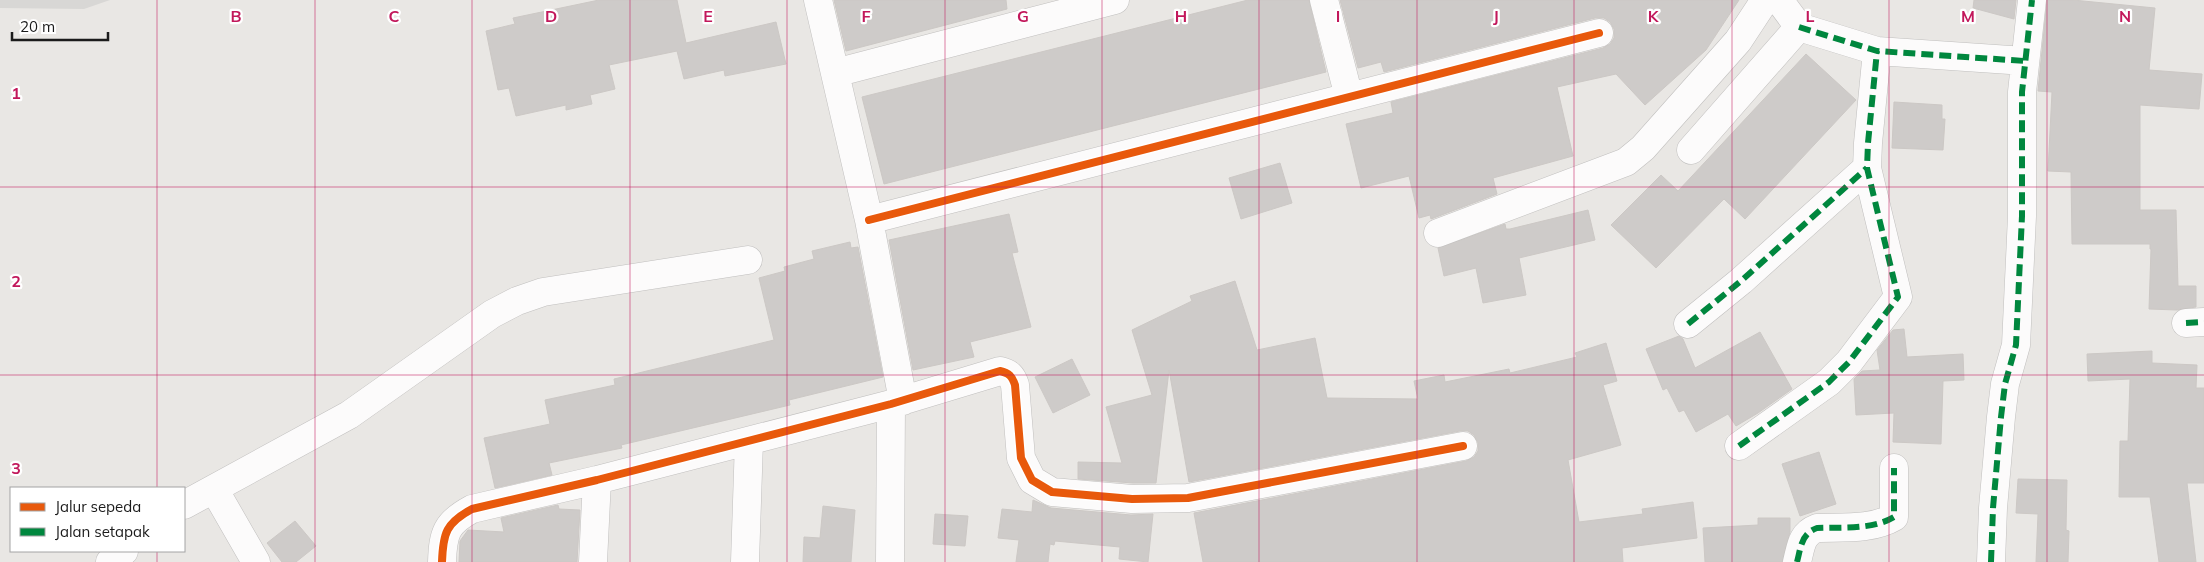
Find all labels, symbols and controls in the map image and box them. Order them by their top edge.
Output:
text: B [230,6,242,26]
text: C [389,6,400,26]
text: D [545,6,557,26]
text: E [703,6,713,26]
text: F [861,6,871,26]
text: G [1017,6,1029,26]
text: H [1175,6,1187,26]
text: I [1336,6,1340,26]
text: J [1493,6,1499,26]
text: K [1648,6,1660,26]
text: L [1806,6,1815,26]
text: M [1961,6,1975,26]
text: N [2119,6,2131,26]
scale bar [12,10,109,42]
text: 20 m [20,17,55,36]
text: 1 [11,83,21,103]
text: 2 [11,271,21,291]
text: 3 [11,458,21,478]
legend [10,487,185,552]
text: Jalur sepeda [55,497,141,516]
text: Jalan setapak [55,522,150,541]

